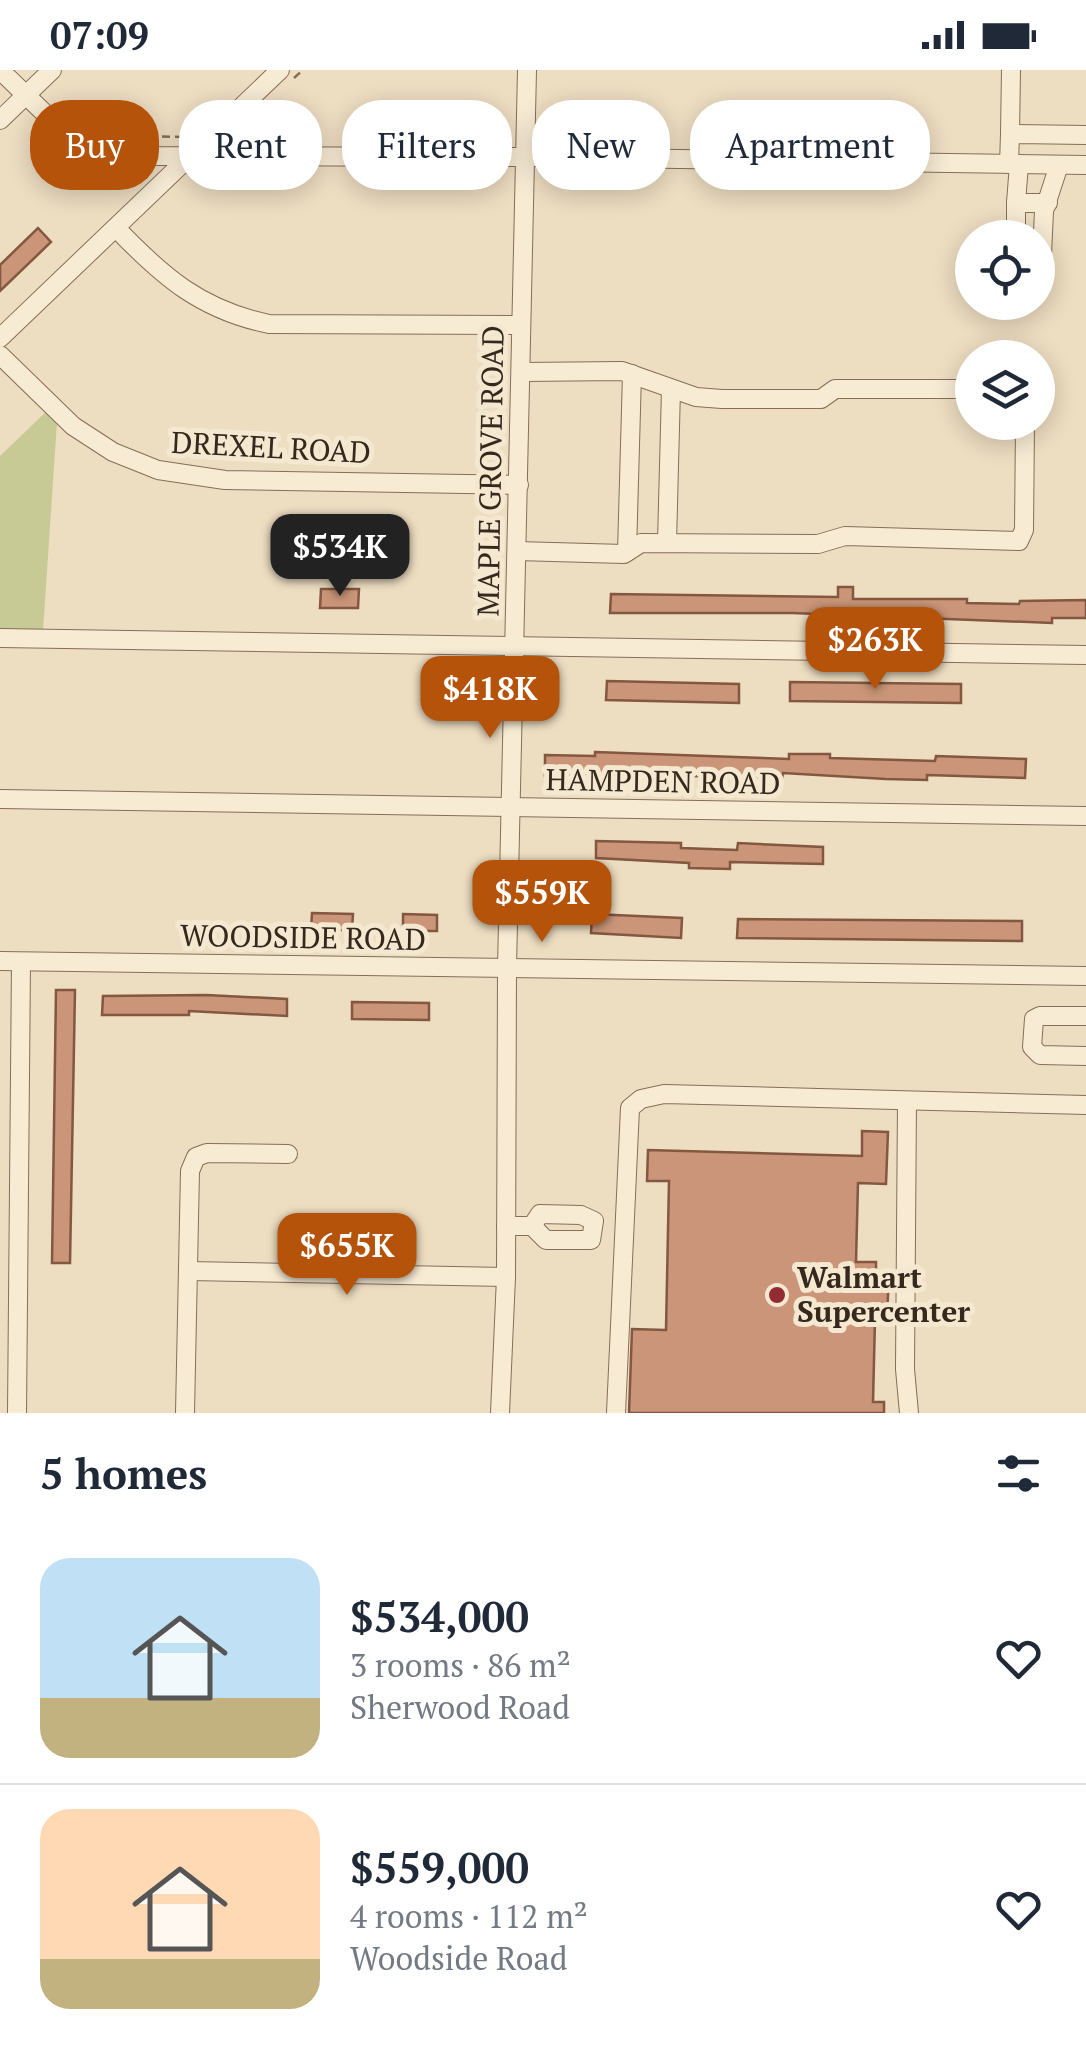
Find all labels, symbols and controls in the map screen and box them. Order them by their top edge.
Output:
text: 07:09 [50,10,149,60]
chip: Buy [30,100,159,190]
chip: Rent [179,100,322,190]
chip: Filters [342,100,512,190]
chip: New [532,100,670,190]
chip: Apartment [690,100,930,190]
map controls [955,220,1055,440]
button: locate [955,220,1055,320]
street label: MAPLE GROVE ROAD [467,325,513,617]
button: layers [955,340,1055,440]
street label: DREXEL ROAD [170,422,372,472]
pin: $534K [270,514,410,599]
text: $534K [292,525,388,567]
pin: $263K [805,607,945,692]
text: $263K [827,618,923,660]
pin: $418K [420,656,560,741]
text: $418K [442,667,538,709]
street label: HAMPDEN ROAD [545,759,781,803]
pin: $559K [472,860,612,945]
text: $559K [494,871,590,913]
street label: WOODSIDE ROAD [180,915,426,959]
pin: $655K [277,1213,417,1298]
text: $655K [299,1224,395,1266]
place label: Walmart Supercenter [797,1257,970,1331]
marker: Walmart Supercenter [766,1284,788,1306]
text: 5 homes [40,1445,207,1501]
icon: filters [991,1446,1046,1501]
text: $534,000 [350,1588,529,1644]
icon: home [120,1598,240,1718]
icon: heart [991,1631,1046,1686]
text: 3 rooms · 86 m² [350,1644,571,1686]
text: Sherwood Road [350,1686,570,1728]
text: $559,000 [350,1839,529,1895]
icon: home [120,1849,240,1969]
icon: heart [991,1882,1046,1937]
text: 4 rooms · 112 m² [350,1895,588,1937]
text: Woodside Road [350,1937,567,1979]

